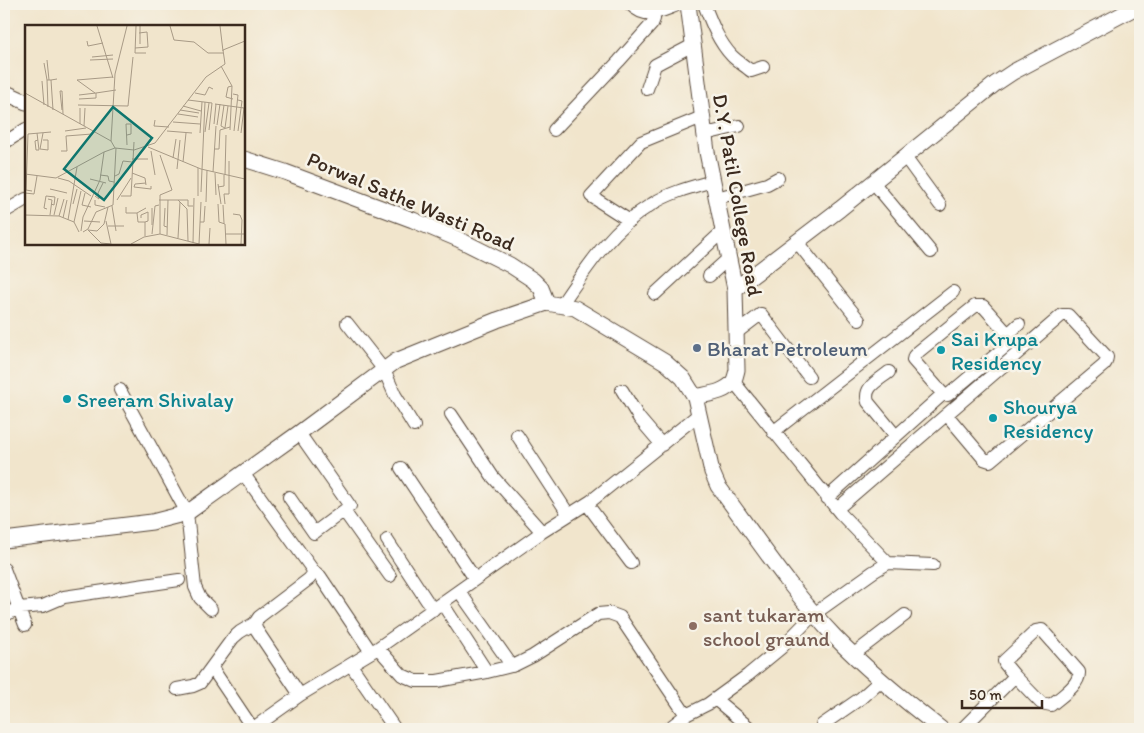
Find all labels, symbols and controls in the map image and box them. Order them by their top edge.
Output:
inset map [25,25,245,245]
street label: D.Y. Patil College Road [708,92,768,299]
street label: Porwal Sathe Wasti Road [304,146,518,256]
place label: Sai Krupa Residency [951,326,1041,375]
place label: Bharat Petroleum [707,336,868,361]
marker: Bharat Petroleum [691,342,703,354]
marker: Sai Krupa Residency [935,344,947,356]
place label: Sreeram Shivalay [77,387,234,412]
marker: Sreeram Shivalay [61,393,73,405]
place label: Shourya Residency [1003,394,1093,443]
marker: Shourya Residency [987,412,999,424]
place label: sant tukaram school graund [703,602,830,651]
marker: sant tukaram school graund [687,620,699,632]
scale bar [962,678,1042,710]
text: 50 m [969,686,1002,704]

